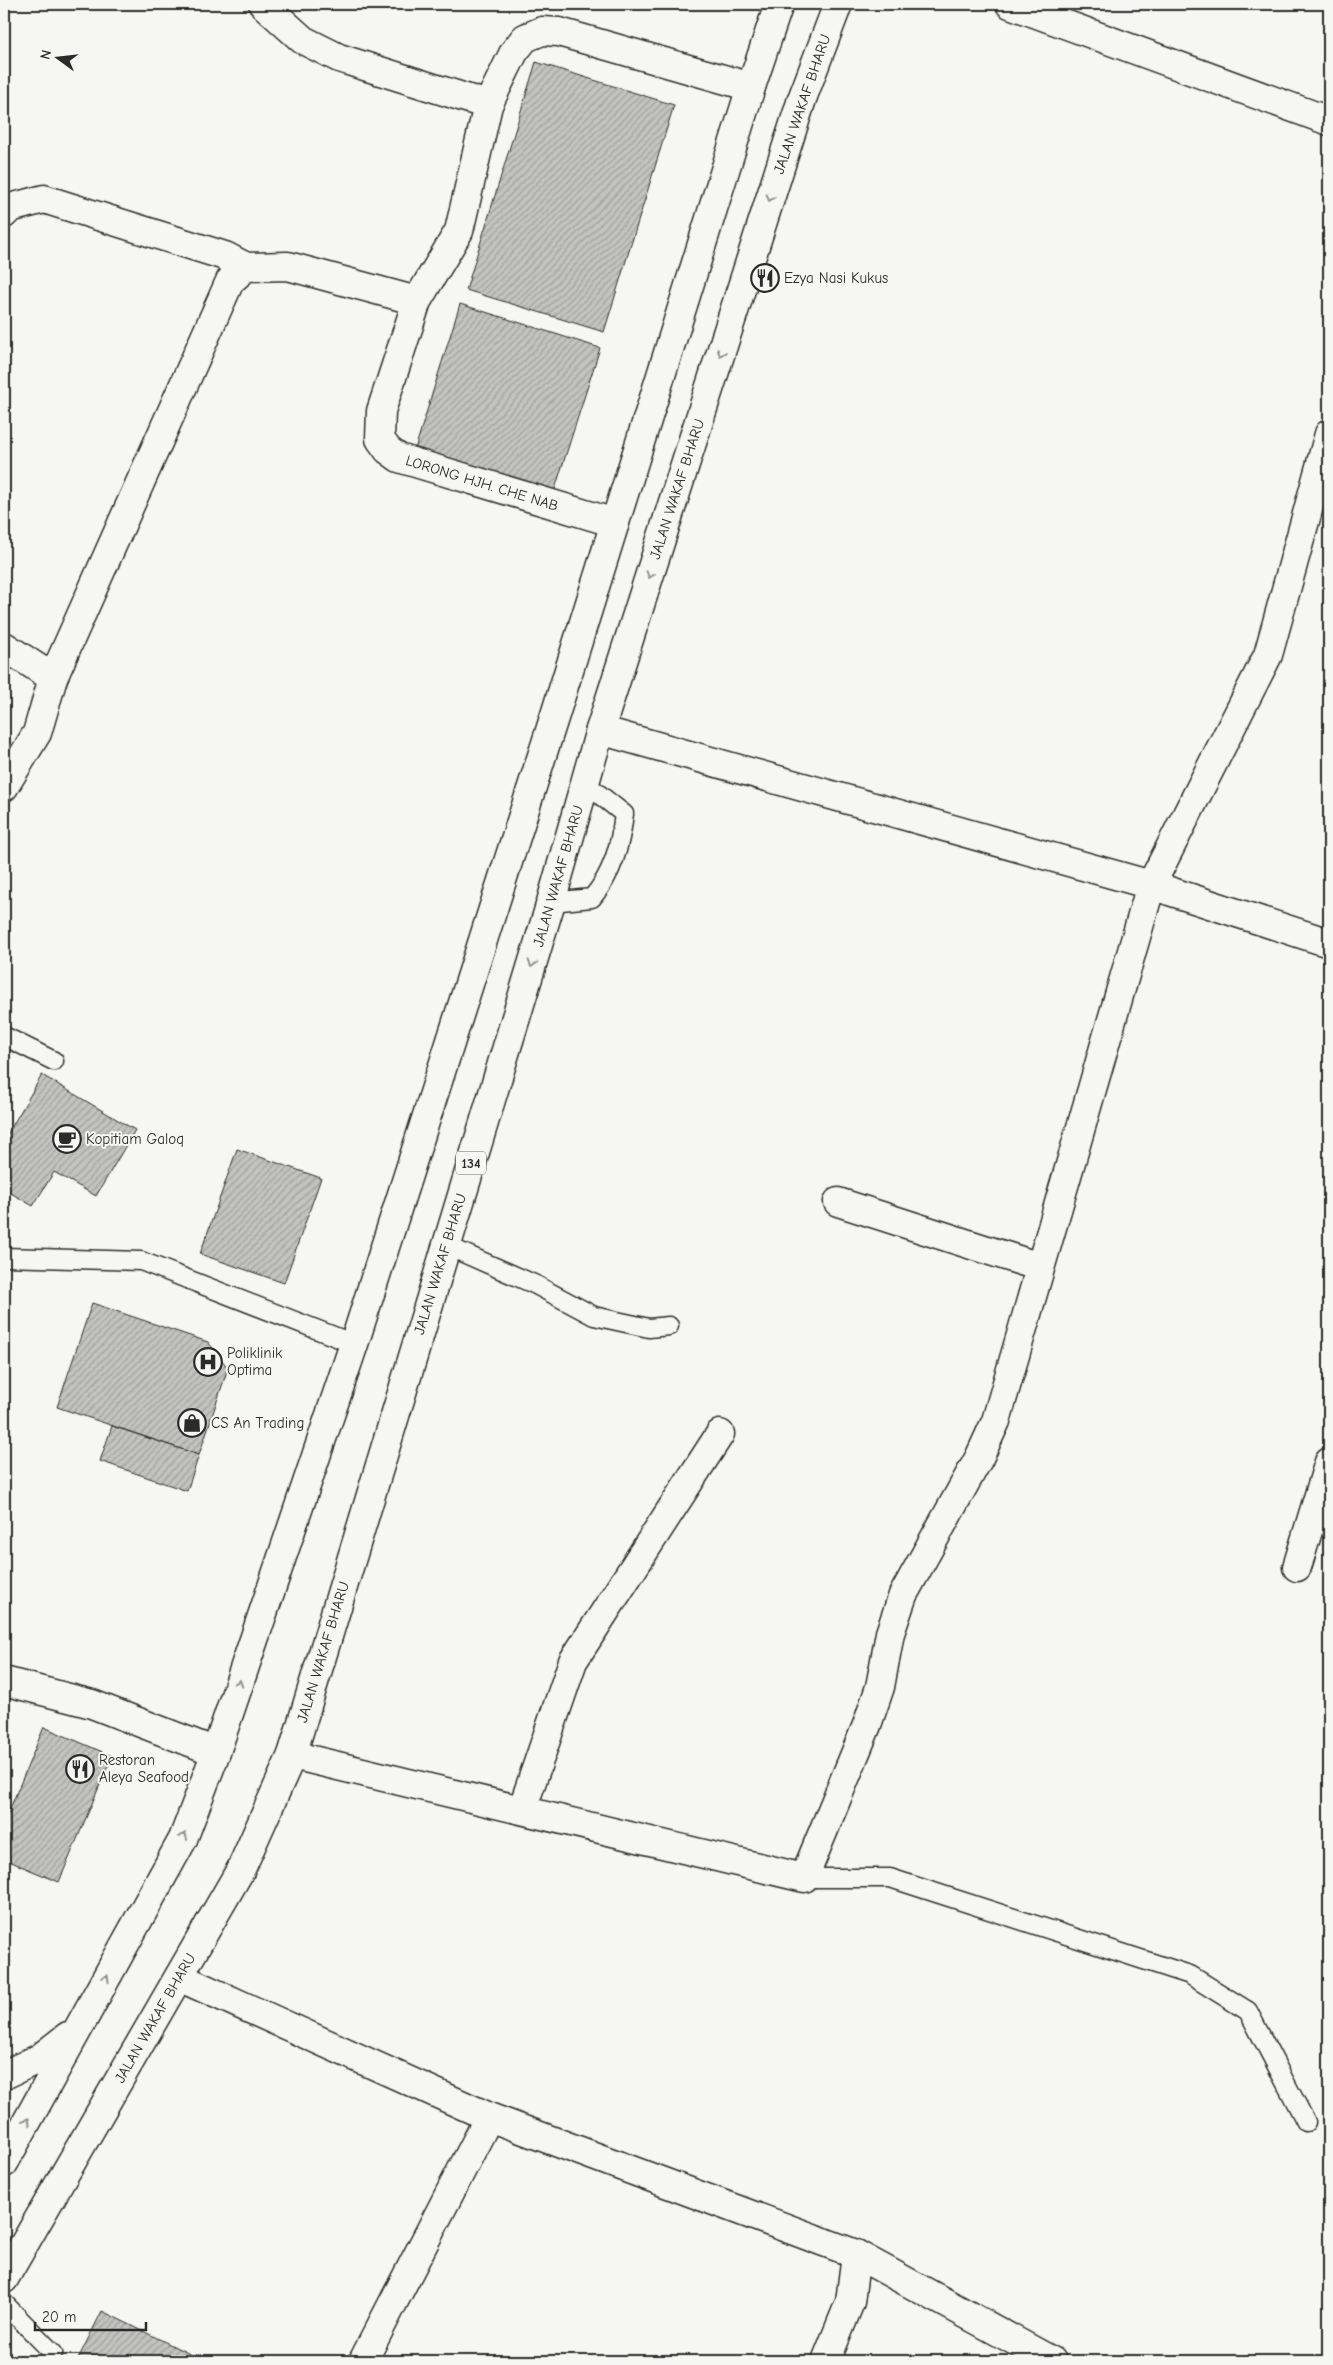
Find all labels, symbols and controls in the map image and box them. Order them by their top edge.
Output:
north arrow [32,32,82,82]
street label: JALAN WAKAF BHARU [770,32,834,176]
text: N [37,48,55,61]
one-way arrow [766,194,776,202]
restaurant icon: Ezya Nasi Kukus [750,263,780,293]
place label: Ezya Nasi Kukus [784,269,888,287]
one-way arrow [716,348,726,357]
street label: JALAN WAKAF BHARU [646,417,708,561]
street label: LORONG HJH. CHE NAB [403,451,561,515]
one-way arrow [645,570,655,578]
street label: JALAN WAKAF BHARU [529,803,587,949]
one-way arrow [527,960,537,968]
cafe icon: Kopitiam Galoq [52,1124,82,1154]
place label: Kopitiam Galoq [86,1130,184,1148]
road number: 134 [456,1152,486,1174]
street label: JALAN WAKAF BHARU [410,1191,470,1337]
place label: Poliklinik Optima [227,1344,283,1379]
hospital icon: Poliklinik Optima [193,1347,223,1377]
shop icon: CS An Trading [177,1408,207,1438]
place label: CS An Trading [211,1414,304,1432]
street label: JALAN WAKAF BHARU [293,1579,353,1725]
one-way arrow [233,1679,243,1688]
place label: Restoran Aleya Seafood [99,1751,189,1786]
restaurant icon: Restoran Aleya Seafood [65,1754,95,1784]
one-way arrow [177,1832,188,1841]
street label: JALAN WAKAF BHARU [111,1950,199,2086]
one-way arrow [100,1975,110,1984]
one-way arrow [21,2117,31,2126]
scale bar [35,2300,146,2332]
text: 20 m [42,2308,76,2326]

